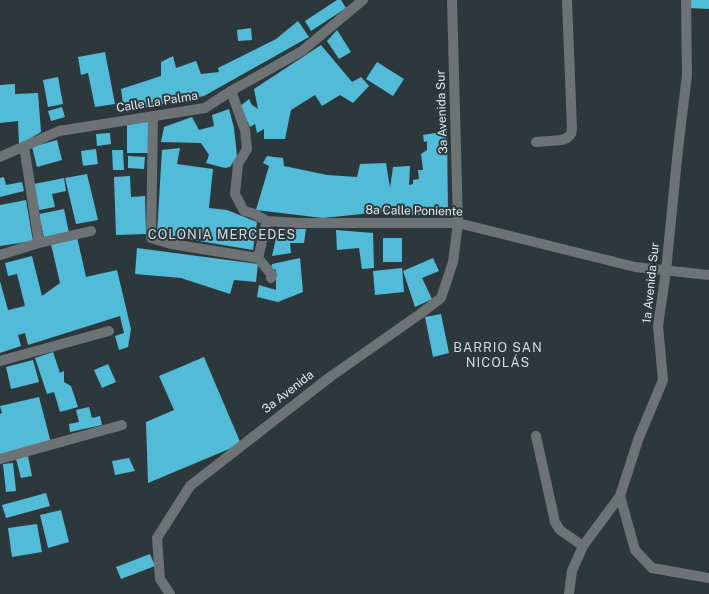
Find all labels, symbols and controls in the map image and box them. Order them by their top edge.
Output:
street label: 3a Avenida Sur [433,70,451,154]
street label: Calle La Palma [115,88,199,116]
street label: 8a Calle Poniente [365,203,463,219]
district label: COLONIA MERCEDES [148,227,296,243]
street label: 1a Avenida Sur [640,242,662,324]
district label: BARRIO SAN NICOLÁS [453,340,543,371]
street label: 3a Avenida [259,367,317,417]

